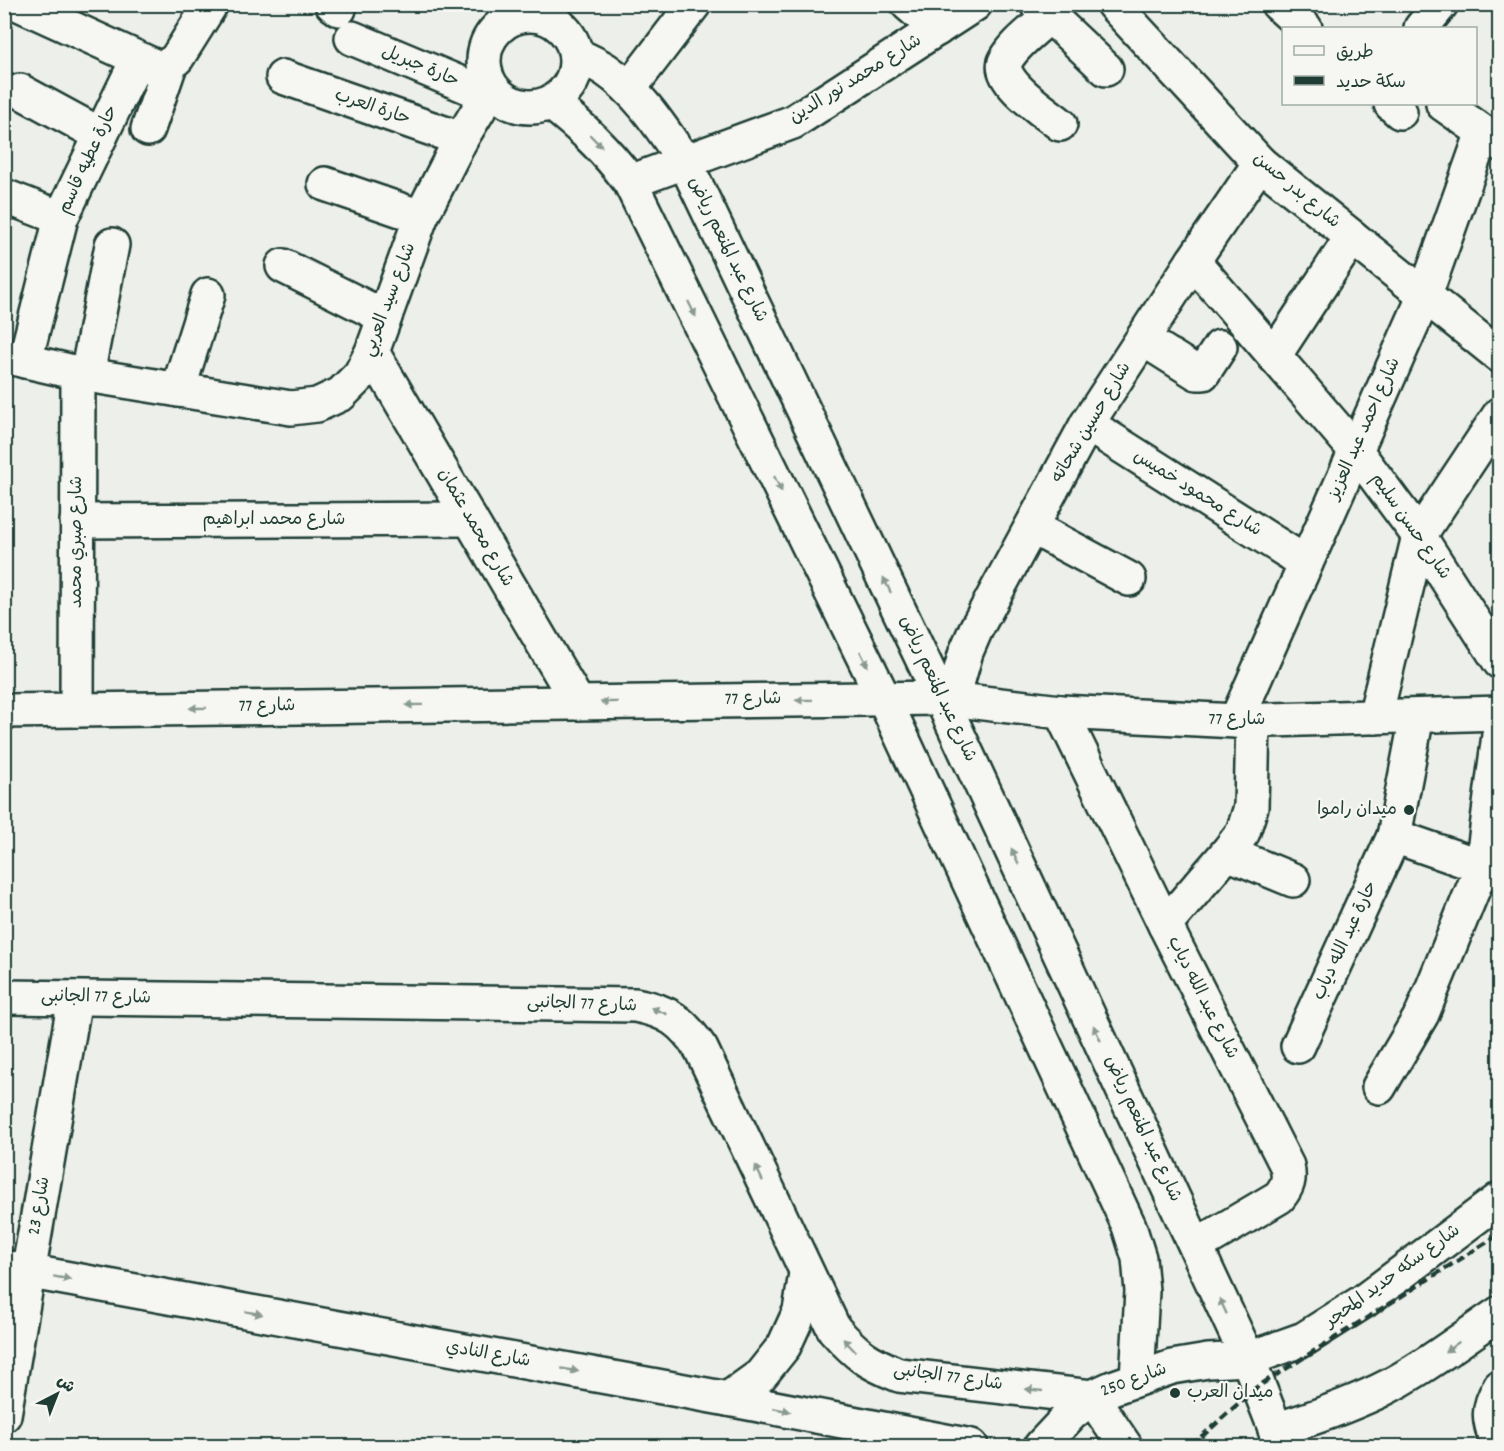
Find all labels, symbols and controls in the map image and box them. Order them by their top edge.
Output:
legend [1282,27,1477,105]
street label: شارع محمد نور الدين [785,29,927,131]
street label: حارة جبريل [377,39,463,95]
text: طريق [1336,41,1374,66]
text: سكة حديد [1336,71,1406,96]
street label: حارة العرب [331,83,413,133]
street label: حارة عطيه قاسم [53,101,125,219]
one-way arrow [588,133,602,147]
street label: شارع بدر حسن [1247,147,1345,235]
street label: شارع عبد المنعم رياض [681,173,773,327]
street label: شارع سيد العربي [357,239,424,361]
one-way arrow [687,300,697,318]
street label: شارع احمد عبد العزيز [1322,354,1408,506]
street label: شارع حسين شحاته [1046,358,1138,488]
street label: شارع محمود خميس [1128,444,1266,544]
street label: شارع محمد عثمان [431,464,519,592]
street label: شارع حسن سليم [1364,469,1456,585]
one-way arrow [773,475,783,493]
street label: شارع صبري محمد [65,476,90,608]
street label: شارع محمد ابراهيم [203,508,345,533]
one-way arrow [883,577,892,594]
street label: شارع عبد المنعم رياض [892,612,982,766]
one-way arrow [860,650,869,667]
street label: شارع 77 [724,687,782,713]
street label: شارع 77 [238,694,296,720]
one-way arrow [795,695,814,704]
one-way arrow [600,697,619,707]
one-way arrow [405,700,424,710]
one-way arrow [189,703,208,713]
street label: شارع 77 [1209,708,1265,733]
place label: ميدان راموا [1317,798,1397,823]
marker: ميدان راموا [1402,803,1416,817]
one-way arrow [1011,848,1020,865]
street label: حارة عبد الله دياب [1307,877,1385,1005]
street label: شارع عبد الله دياب [1160,932,1244,1064]
street label: شارع 77 الجانبى [41,985,151,1011]
street label: شارع 77 الجانبى [526,991,638,1019]
one-way arrow [650,1006,668,1016]
one-way arrow [1093,1025,1102,1042]
street label: شارع عبد المنعم رياض [1097,1052,1187,1206]
one-way arrow [755,1165,764,1182]
street label: شارع 23 [23,1175,57,1237]
street label: شارع سكه حديد المحجر [1318,1219,1466,1336]
one-way arrow [53,1274,72,1283]
one-way arrow [1219,1297,1228,1314]
one-way arrow [245,1309,264,1318]
street label: شارع النادي [444,1335,532,1375]
one-way arrow [842,1338,856,1353]
one-way arrow [1444,1341,1460,1353]
street label: شارع 250 [1097,1357,1171,1405]
street label: شارع 77 الجانبى [892,1358,1004,1398]
north arrow [27,1364,87,1424]
one-way arrow [560,1366,579,1375]
text: ش [51,1370,80,1399]
place label: ميدان العرب [1187,1381,1274,1406]
one-way arrow [1025,1385,1044,1395]
marker: ميدان العرب [1168,1386,1182,1400]
one-way arrow [773,1406,792,1415]

